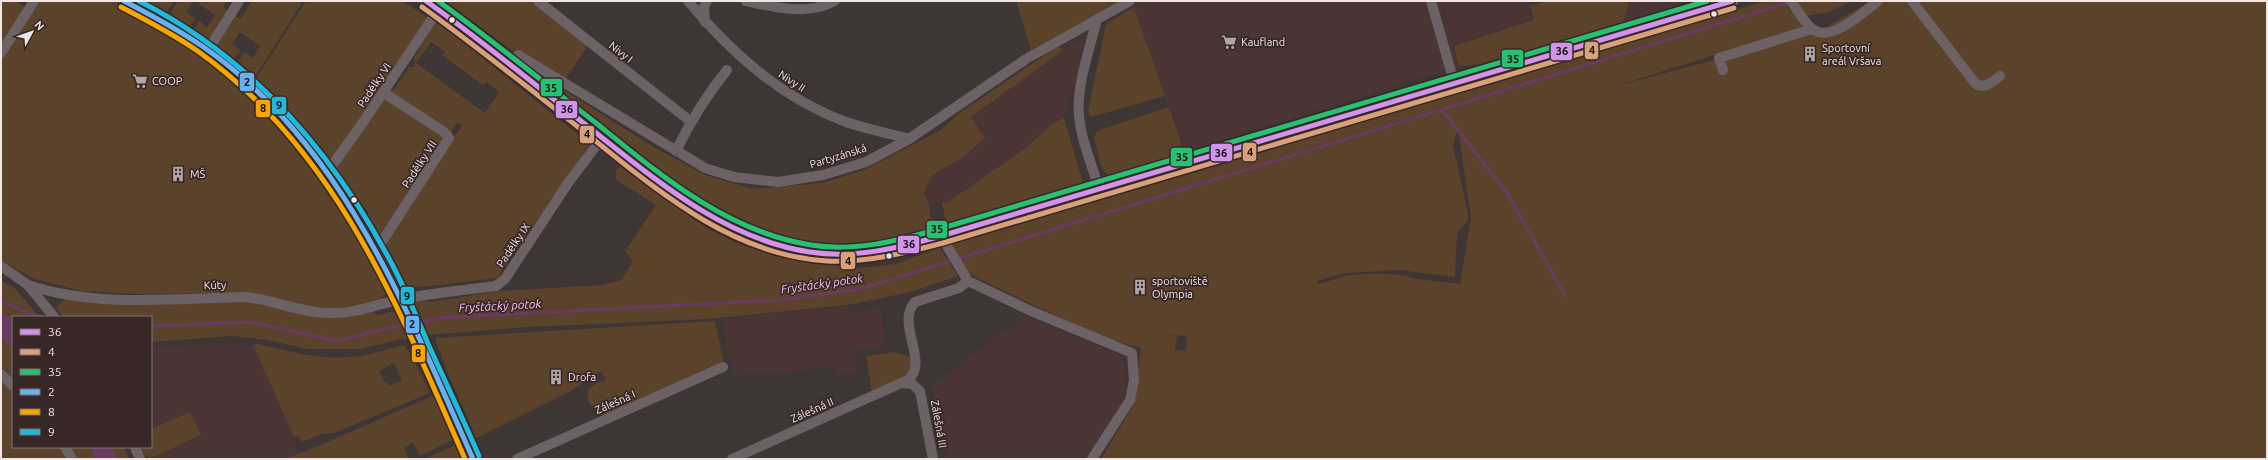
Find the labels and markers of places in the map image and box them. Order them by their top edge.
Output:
unlabelled marker [1709,9,1719,19]
unlabelled marker [447,15,457,25]
supermarket icon: Kaufland [1220,33,1238,51]
place label: Kaufland [1241,36,1285,48]
place label: Sportovní areál Vršava [1822,42,1881,67]
building icon: Sportovní areál Vršava [1801,45,1819,63]
supermarket icon: COOP [131,72,149,90]
place label: COOP [152,75,183,87]
building icon: MŠ [169,165,187,183]
place label: MŠ [190,167,206,180]
unlabelled marker [349,195,359,205]
unlabelled marker [884,251,894,261]
place label: sportoviště Olympia [1152,275,1208,300]
building icon: sportoviště Olympia [1131,278,1149,296]
building icon: Drofa [547,368,565,386]
place label: Drofa [568,371,596,383]

